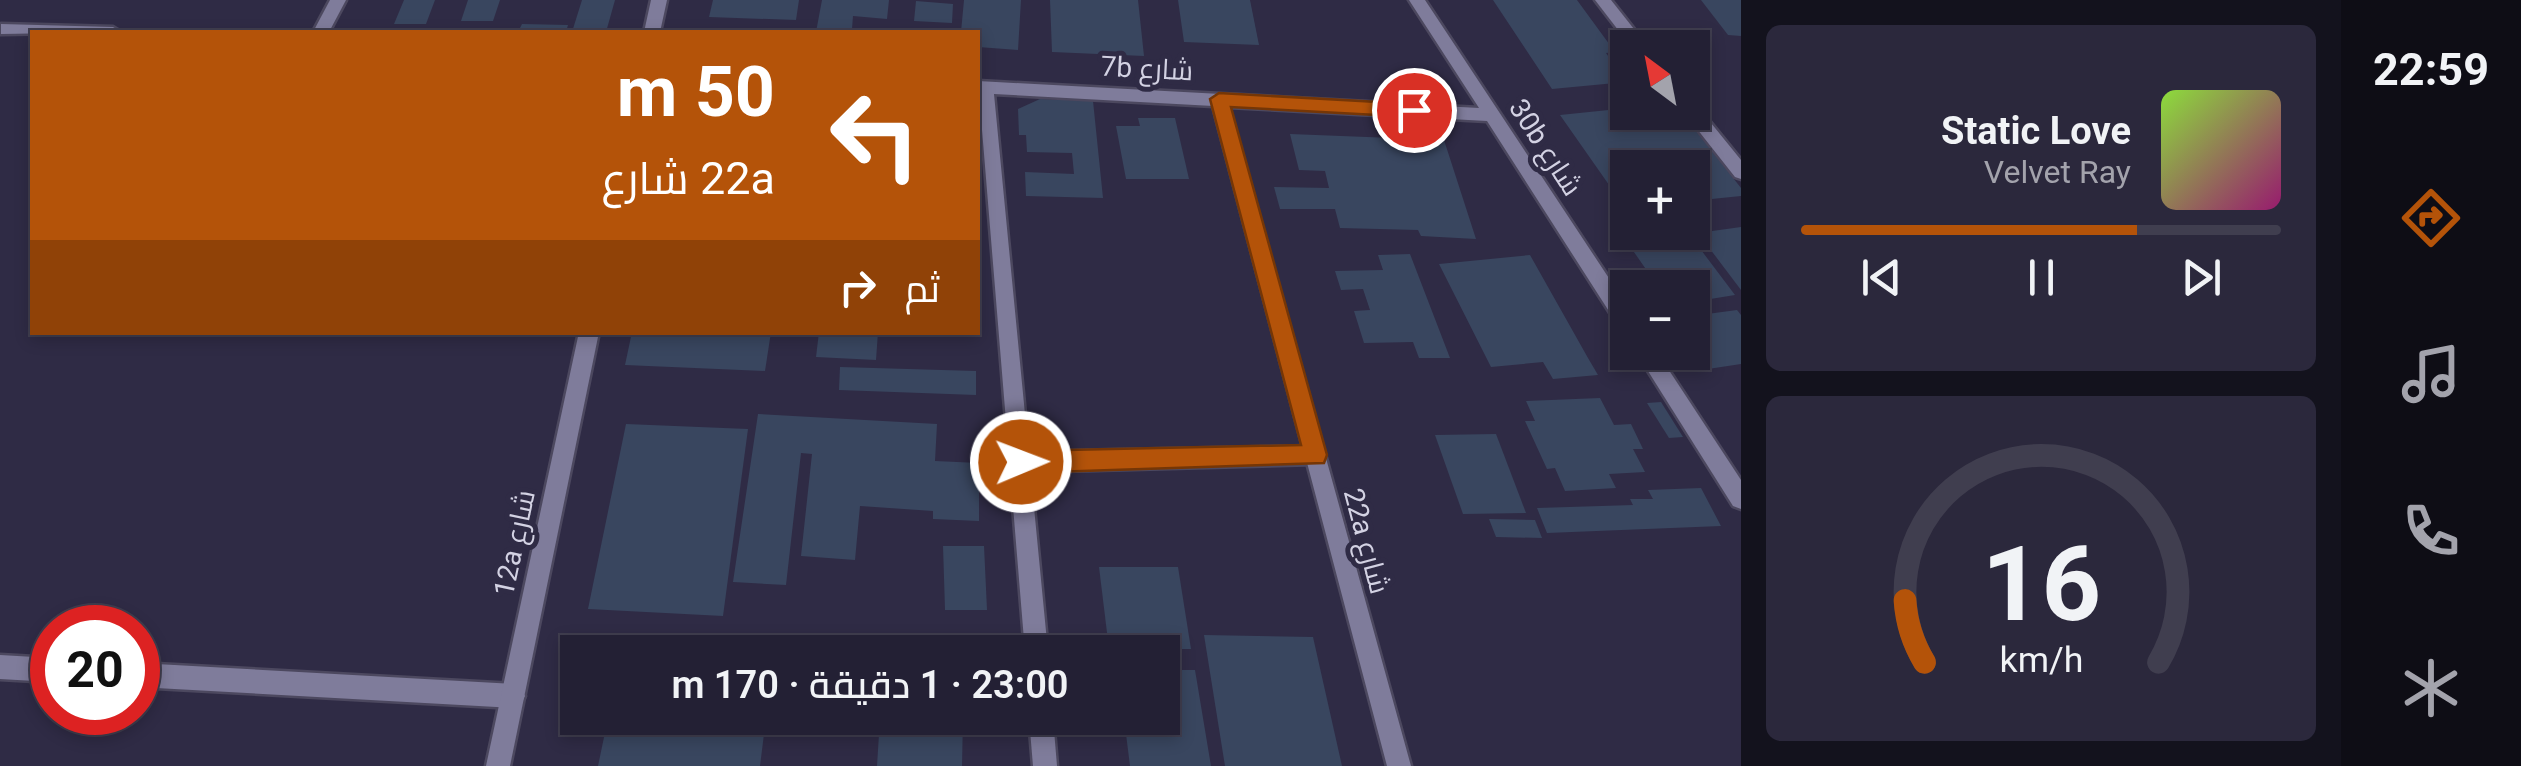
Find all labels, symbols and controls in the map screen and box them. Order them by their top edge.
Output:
north arrow [1610,30,1710,130]
map controls [1610,30,1710,370]
text: 22:59 [2373,43,2489,96]
street label: 7b شارع [1100,50,1194,89]
text: 50 m [617,51,775,133]
pin [1372,68,1457,153]
icon: left [810,70,940,200]
icon: arrive [1387,83,1442,138]
street label: 30b شارع [1501,93,1589,203]
text: Static Love [1941,109,2131,153]
button: + [1610,150,1710,250]
text: 22a شارع [602,152,775,205]
text: Velvet Ray [1984,153,2131,191]
icon: directions [2396,183,2466,253]
icon: previous [1854,250,1909,305]
icon: pause [2014,250,2069,305]
icon: next [2174,250,2229,305]
icon: right [830,260,885,315]
text: ثم [905,267,940,311]
button: − [1610,270,1710,370]
icon: music [2396,339,2466,409]
position arrow [969,410,1073,514]
street label: 22a شارع [1335,485,1396,598]
street label: 12a شارع [487,487,544,600]
icon: phone [2396,496,2466,566]
text: 16 [1981,524,2101,645]
speed limit sign: 20 [30,605,160,735]
text: km/h [1999,639,2083,681]
icon: climate [2396,653,2466,723]
text: 23:00 · 1 دقيقة · 170 m [671,663,1069,707]

